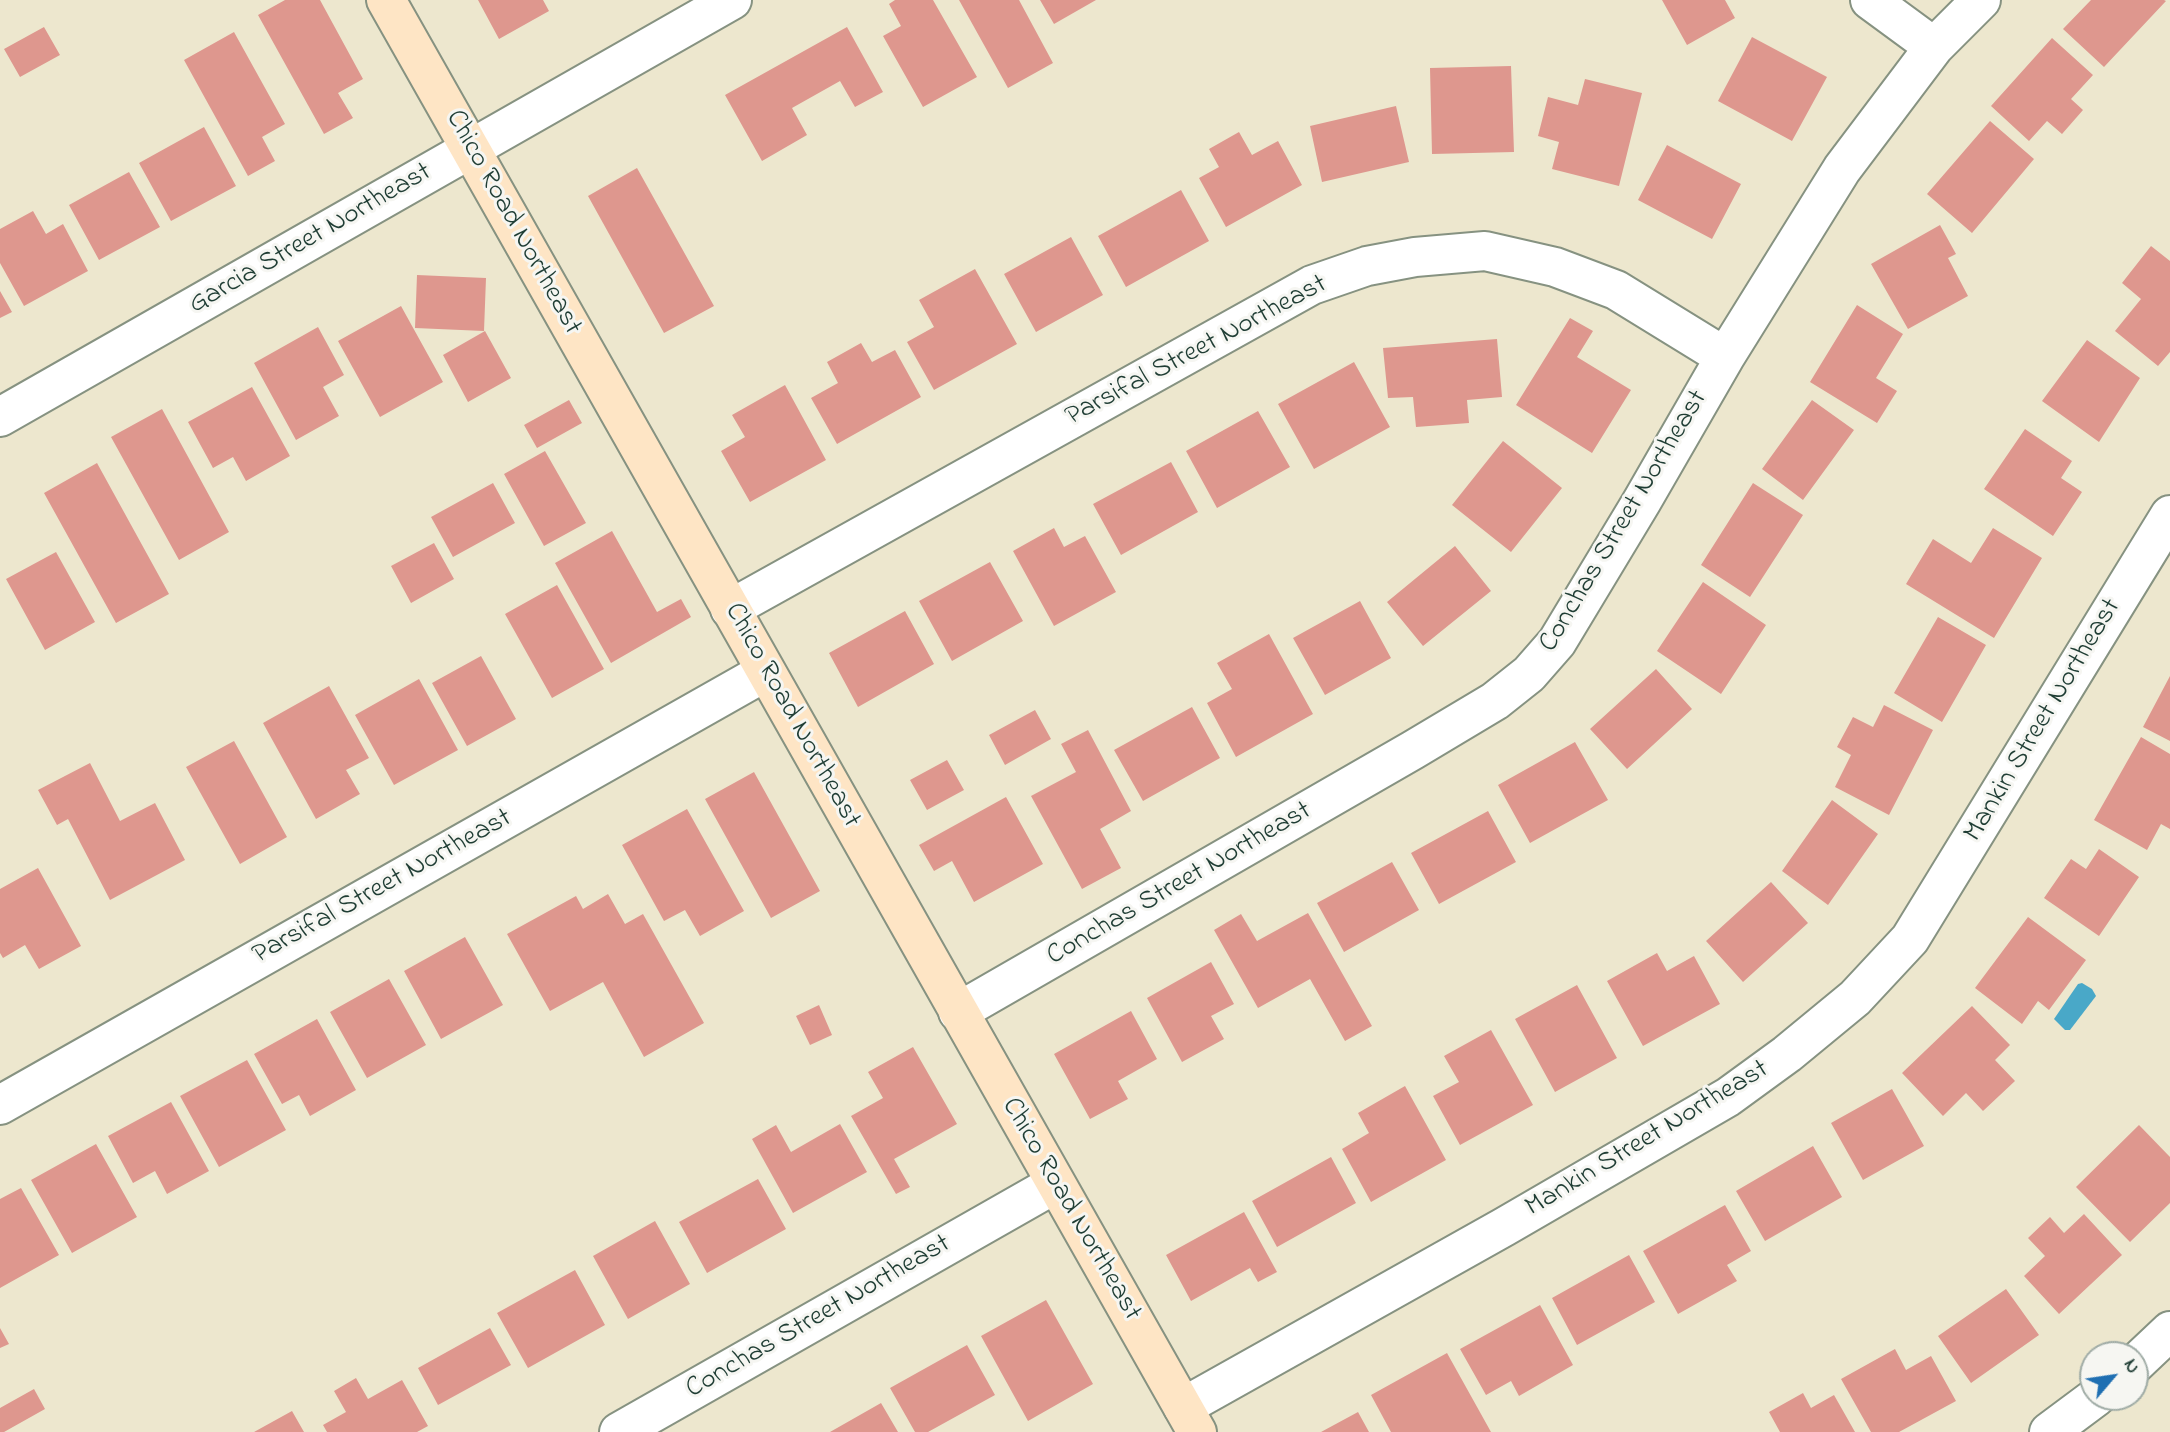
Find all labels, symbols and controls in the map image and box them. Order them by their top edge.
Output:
street label: Chico Road Northeast [436,105,588,341]
street label: Garcia Street Northeast [184,157,438,323]
street label: Parsifal Street Northeast [1061,269,1333,435]
street label: Conchas Street Northeast [1533,385,1717,659]
street label: Mankin Street Northeast [1958,593,2130,849]
street label: Chico Road Northeast [715,598,867,834]
street label: Conchas Street Northeast [1042,796,1318,974]
street label: Parsifal Street Northeast [248,803,518,973]
street label: Mankin Street Northeast [1520,1054,1776,1226]
street label: Chico Road Northeast [993,1093,1147,1327]
street label: Conchas Street Northeast [681,1229,957,1407]
north arrow [2079,1341,2149,1411]
text: N [2116,1354,2146,1379]

